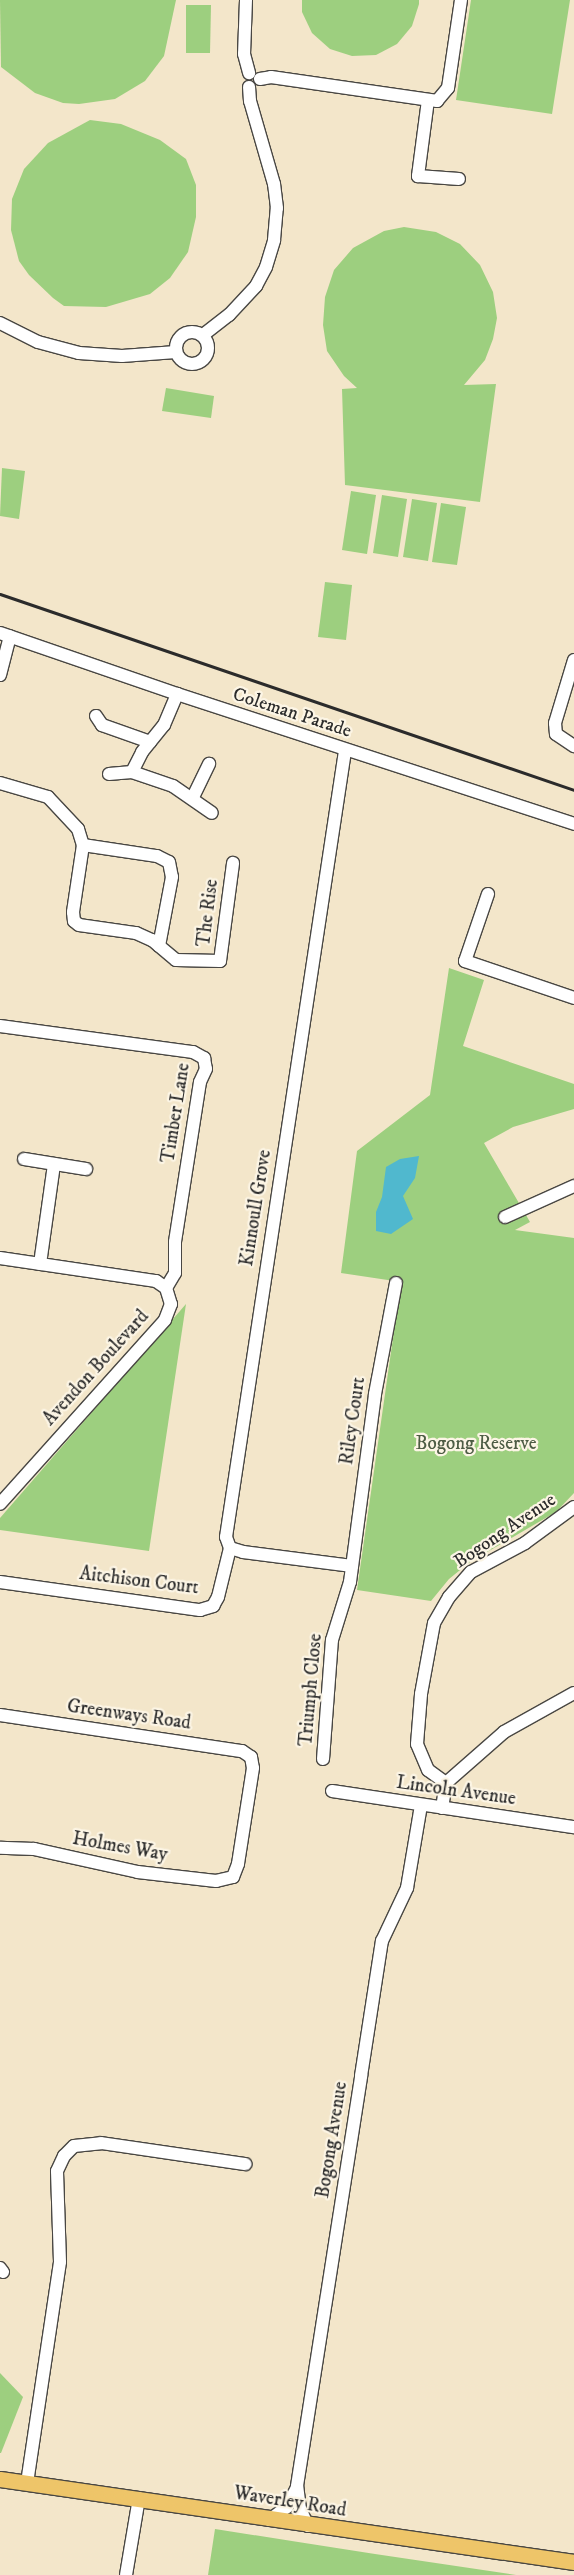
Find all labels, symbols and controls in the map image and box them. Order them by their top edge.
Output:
street label: Coleman Parade [230,683,354,743]
street label: The Rise [193,878,223,948]
street label: Timber Lane [157,1061,195,1165]
street label: Kinnoull Grove [236,1148,276,1268]
street label: Avendon Boulevard [38,1306,154,1430]
street label: Riley Court [336,1376,370,1466]
park label: Bogong Reserve [415,1433,537,1455]
street label: Bogong Avenue [450,1489,560,1573]
street label: Aitchison Court [78,1562,200,1600]
street label: Triumph Close [295,1633,327,1747]
street label: Greenways Road [66,1695,192,1735]
street label: Lincoln Avenue [395,1771,517,1811]
street label: Holmes Way [71,1827,169,1867]
street label: Bogong Avenue [312,2080,352,2200]
street label: Waverley Road [232,2482,348,2522]

